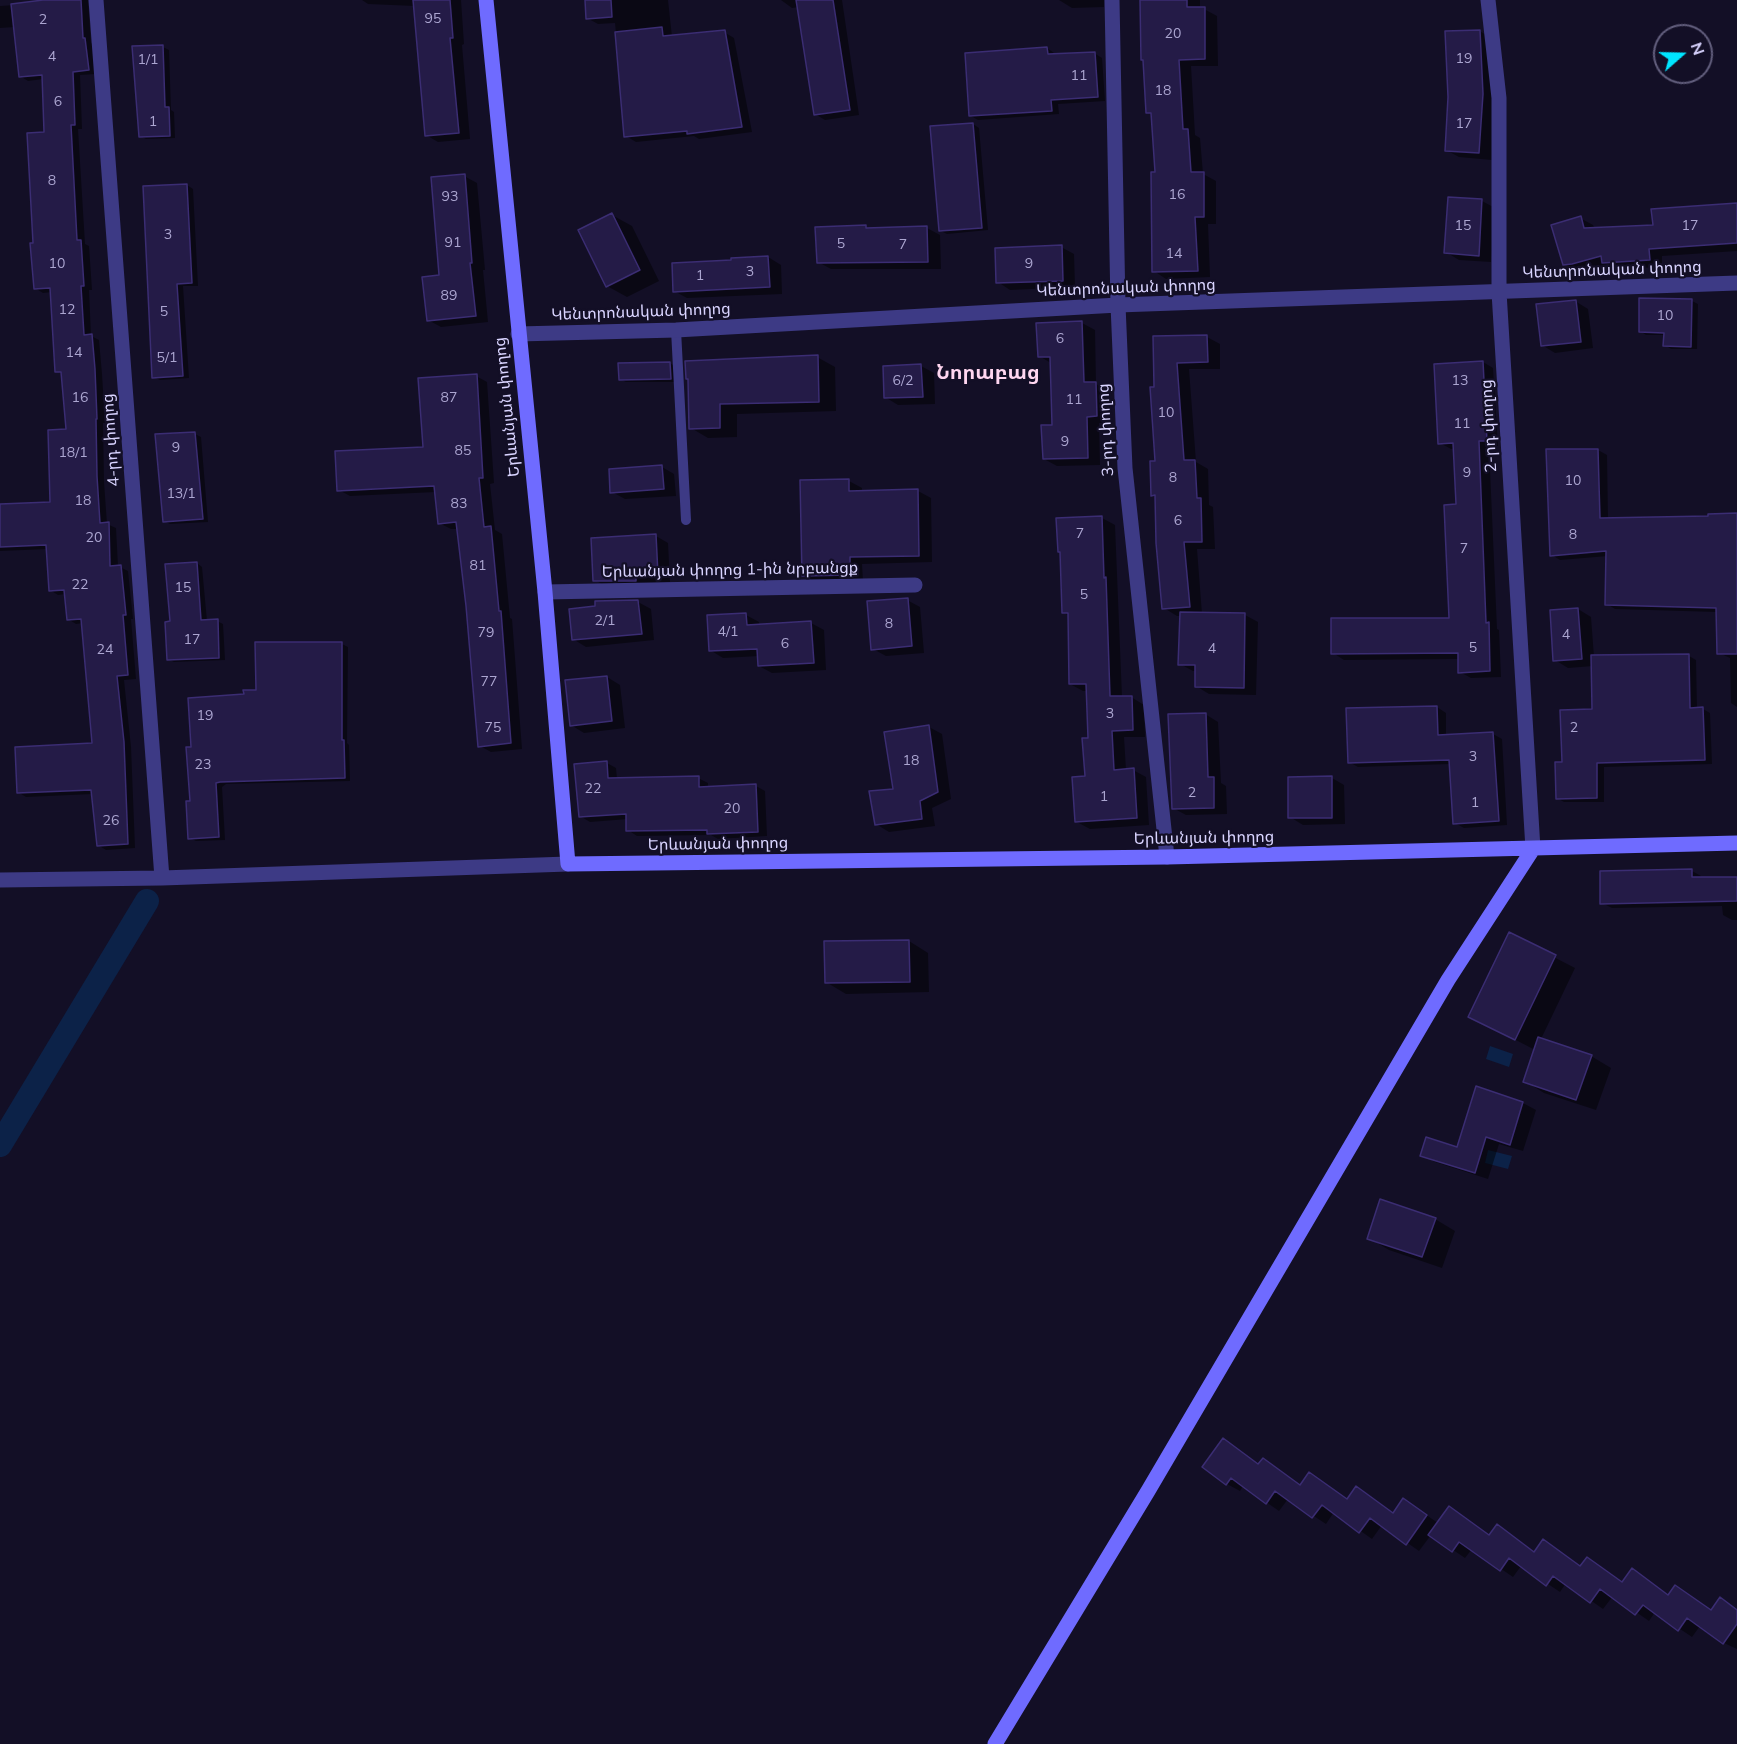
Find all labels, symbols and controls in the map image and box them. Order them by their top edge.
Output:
house number: 95 [425,11,441,27]
house number: 2 [39,12,47,28]
north arrow [1653,24,1713,84]
house number: 20 [1165,26,1181,42]
text: N [1687,39,1710,58]
house number: 4 [48,49,56,65]
house number: 19 [1456,51,1472,67]
house number: 1/1 [138,52,158,68]
house number: 11 [1071,68,1087,84]
house number: 18 [1155,83,1171,99]
house number: 6 [54,94,62,110]
house number: 1 [149,114,157,130]
house number: 17 [1456,116,1472,132]
house number: 8 [48,173,56,189]
house number: 16 [1169,187,1185,203]
house number: 93 [442,189,458,205]
house number: 15 [1455,218,1471,234]
house number: 17 [1682,218,1698,234]
house number: 3 [164,227,172,243]
house number: 91 [445,235,461,251]
house number: 5 [837,236,845,252]
house number: 7 [899,237,907,253]
house number: 14 [1166,246,1182,262]
house number: 10 [49,256,65,272]
house number: 9 [1025,256,1033,272]
street label: Կենտրոնական փողոց [1522,257,1702,283]
house number: 3 [746,264,754,280]
house number: 1 [696,268,704,284]
street label: Կենտրոնական փողոց [1036,275,1216,301]
house number: 89 [441,288,457,304]
street label: Կենտրոնական փողոց [551,299,731,325]
house number: 12 [59,302,75,318]
house number: 5 [160,304,168,320]
house number: 10 [1657,308,1673,324]
house number: 6 [1056,331,1064,347]
street label: Երևանյան փողոց [490,336,524,478]
house number: 14 [66,345,82,361]
house number: 5/1 [157,350,177,366]
district label: Նորաբաց [936,361,1040,385]
house number: 6/2 [893,373,913,389]
house number: 13 [1452,373,1468,389]
street label: 2-րդ փողոց [1477,379,1501,473]
street label: 3-րդ փողոց [1094,383,1118,477]
house number: 16 [72,390,88,406]
house number: 87 [441,390,457,406]
house number: 11 [1066,392,1082,408]
street label: 4-րդ փողոց [98,393,124,487]
house number: 10 [1158,405,1174,421]
house number: 11 [1454,416,1470,432]
house number: 9 [1061,434,1069,450]
house number: 9 [172,440,180,456]
house number: 85 [455,443,471,459]
house number: 18/1 [58,445,88,461]
house number: 9 [1463,465,1471,481]
house number: 8 [1169,470,1177,486]
house number: 10 [1565,473,1581,489]
house number: 13/1 [166,486,196,502]
house number: 18 [75,493,91,509]
house number: 83 [451,496,467,512]
house number: 6 [1174,513,1182,529]
house number: 7 [1076,526,1084,542]
house number: 8 [1569,527,1577,543]
house number: 20 [86,530,102,546]
house number: 7 [1460,541,1468,557]
house number: 81 [470,558,486,574]
street label: Երևանյան փողոց 1-ին նրբանցք [602,558,858,582]
house number: 22 [72,577,88,593]
house number: 15 [175,580,191,596]
house number: 5 [1080,587,1088,603]
house number: 2/1 [595,613,615,629]
house number: 8 [885,616,893,632]
house number: 4/1 [718,624,738,640]
house number: 79 [478,625,494,641]
house number: 4 [1562,627,1570,643]
house number: 17 [184,632,200,648]
house number: 6 [781,636,789,652]
house number: 5 [1469,640,1477,656]
house number: 4 [1208,641,1216,657]
house number: 24 [97,642,113,658]
house number: 77 [481,674,497,690]
house number: 3 [1106,706,1114,722]
house number: 19 [197,708,213,724]
house number: 75 [485,720,501,736]
house number: 2 [1570,720,1578,736]
house number: 3 [1469,749,1477,765]
house number: 18 [903,753,919,769]
house number: 23 [195,757,211,773]
house number: 22 [585,781,601,797]
house number: 2 [1188,785,1196,801]
house number: 1 [1100,789,1108,805]
house number: 1 [1471,795,1479,811]
house number: 20 [724,801,740,817]
house number: 26 [103,813,119,829]
street label: Երևանյան փողոց [1134,827,1274,849]
street label: Երևանյան փողոց [648,833,788,855]

